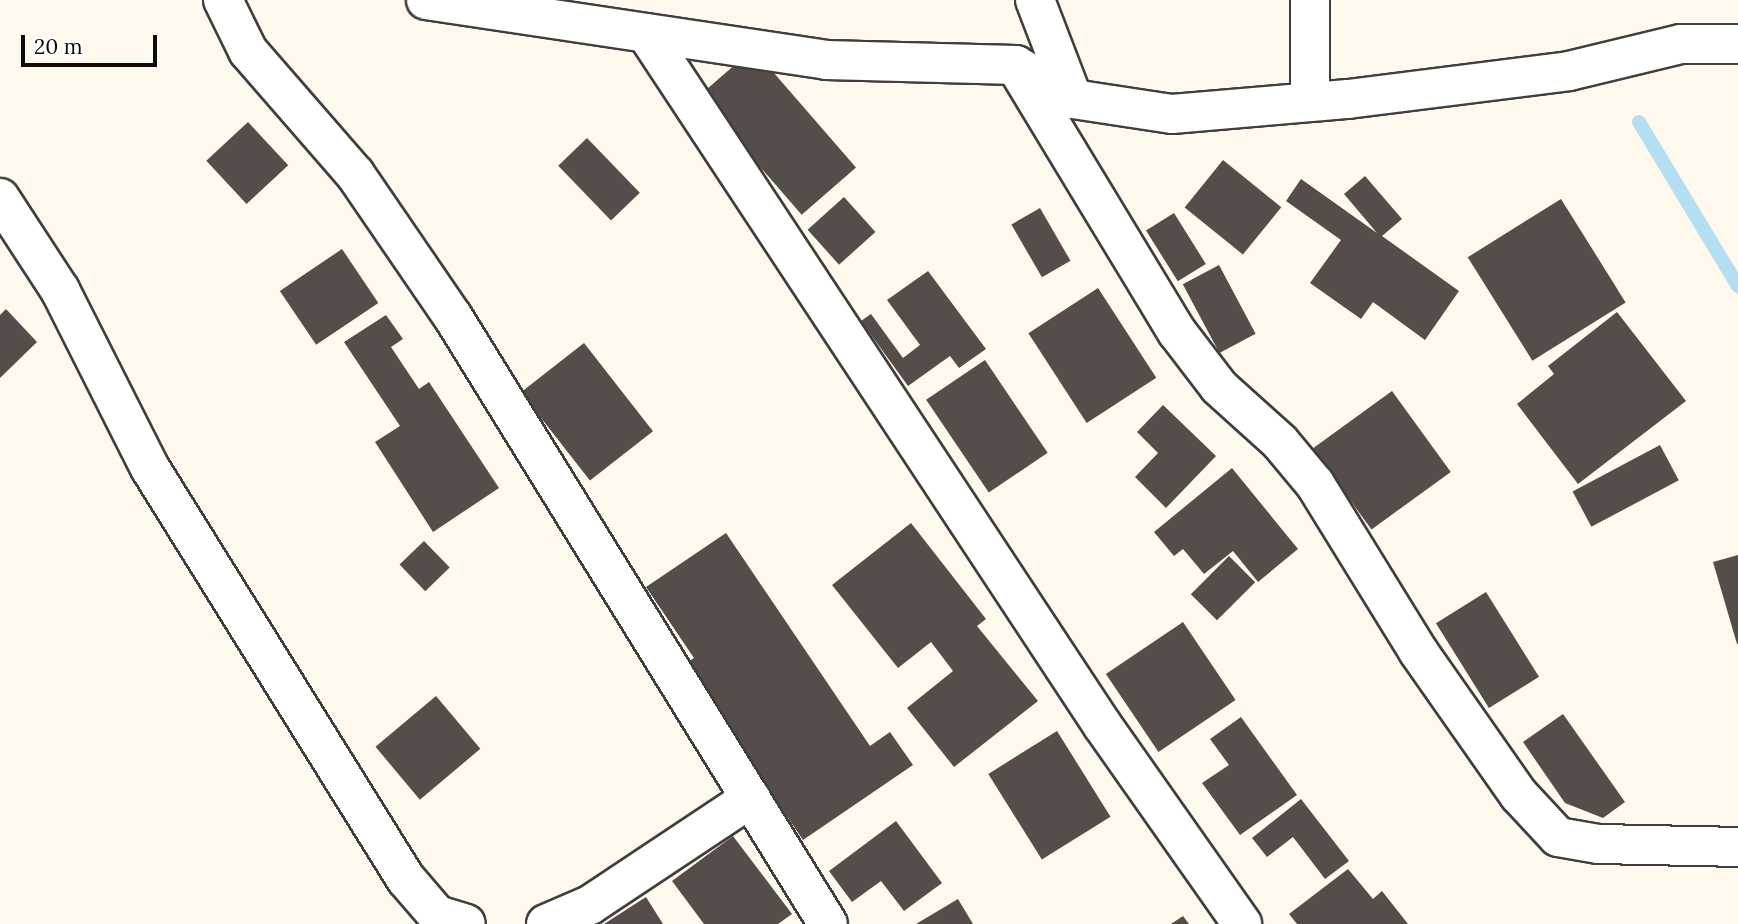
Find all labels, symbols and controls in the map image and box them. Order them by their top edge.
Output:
scale bar [24,21,161,65]
text: 20 m [34,33,83,60]

